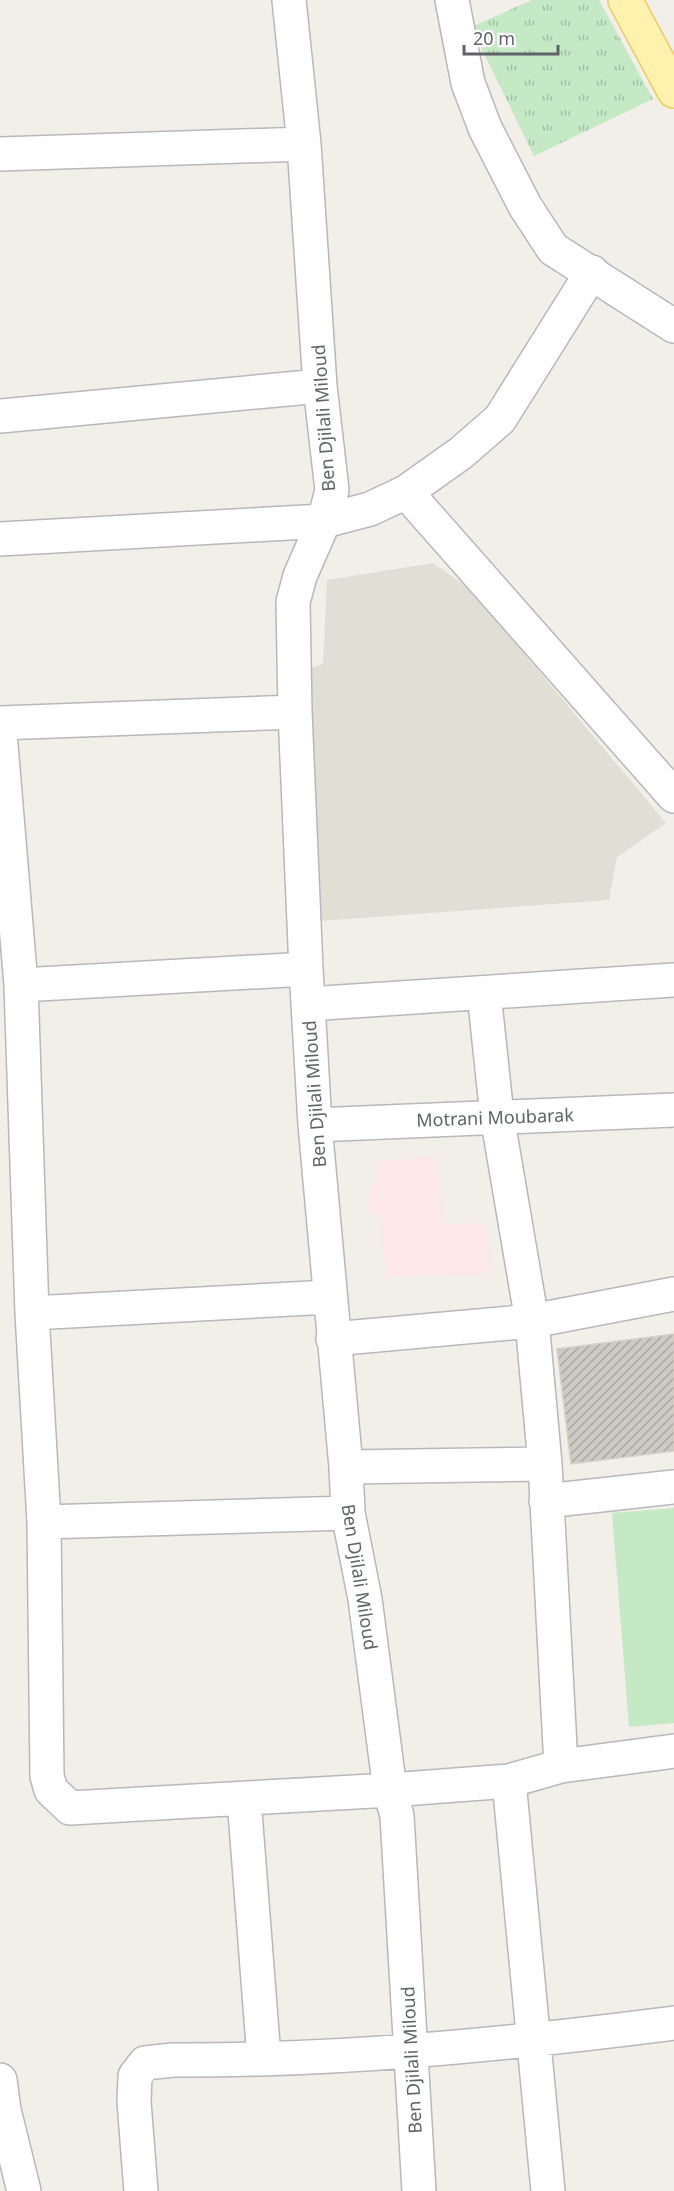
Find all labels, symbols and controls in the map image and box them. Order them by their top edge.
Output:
scale bar [464,18,558,56]
text: 20 m [473,26,515,50]
street label: Ben Djilali Miloud [306,344,340,492]
street label: Ben Djilali Miloud [297,1020,331,1168]
street label: Motrani Moubarak [416,1102,575,1132]
street label: Ben Djilali Miloud [337,1502,383,1652]
street label: Ben Djilali Miloud [395,1986,427,2134]

